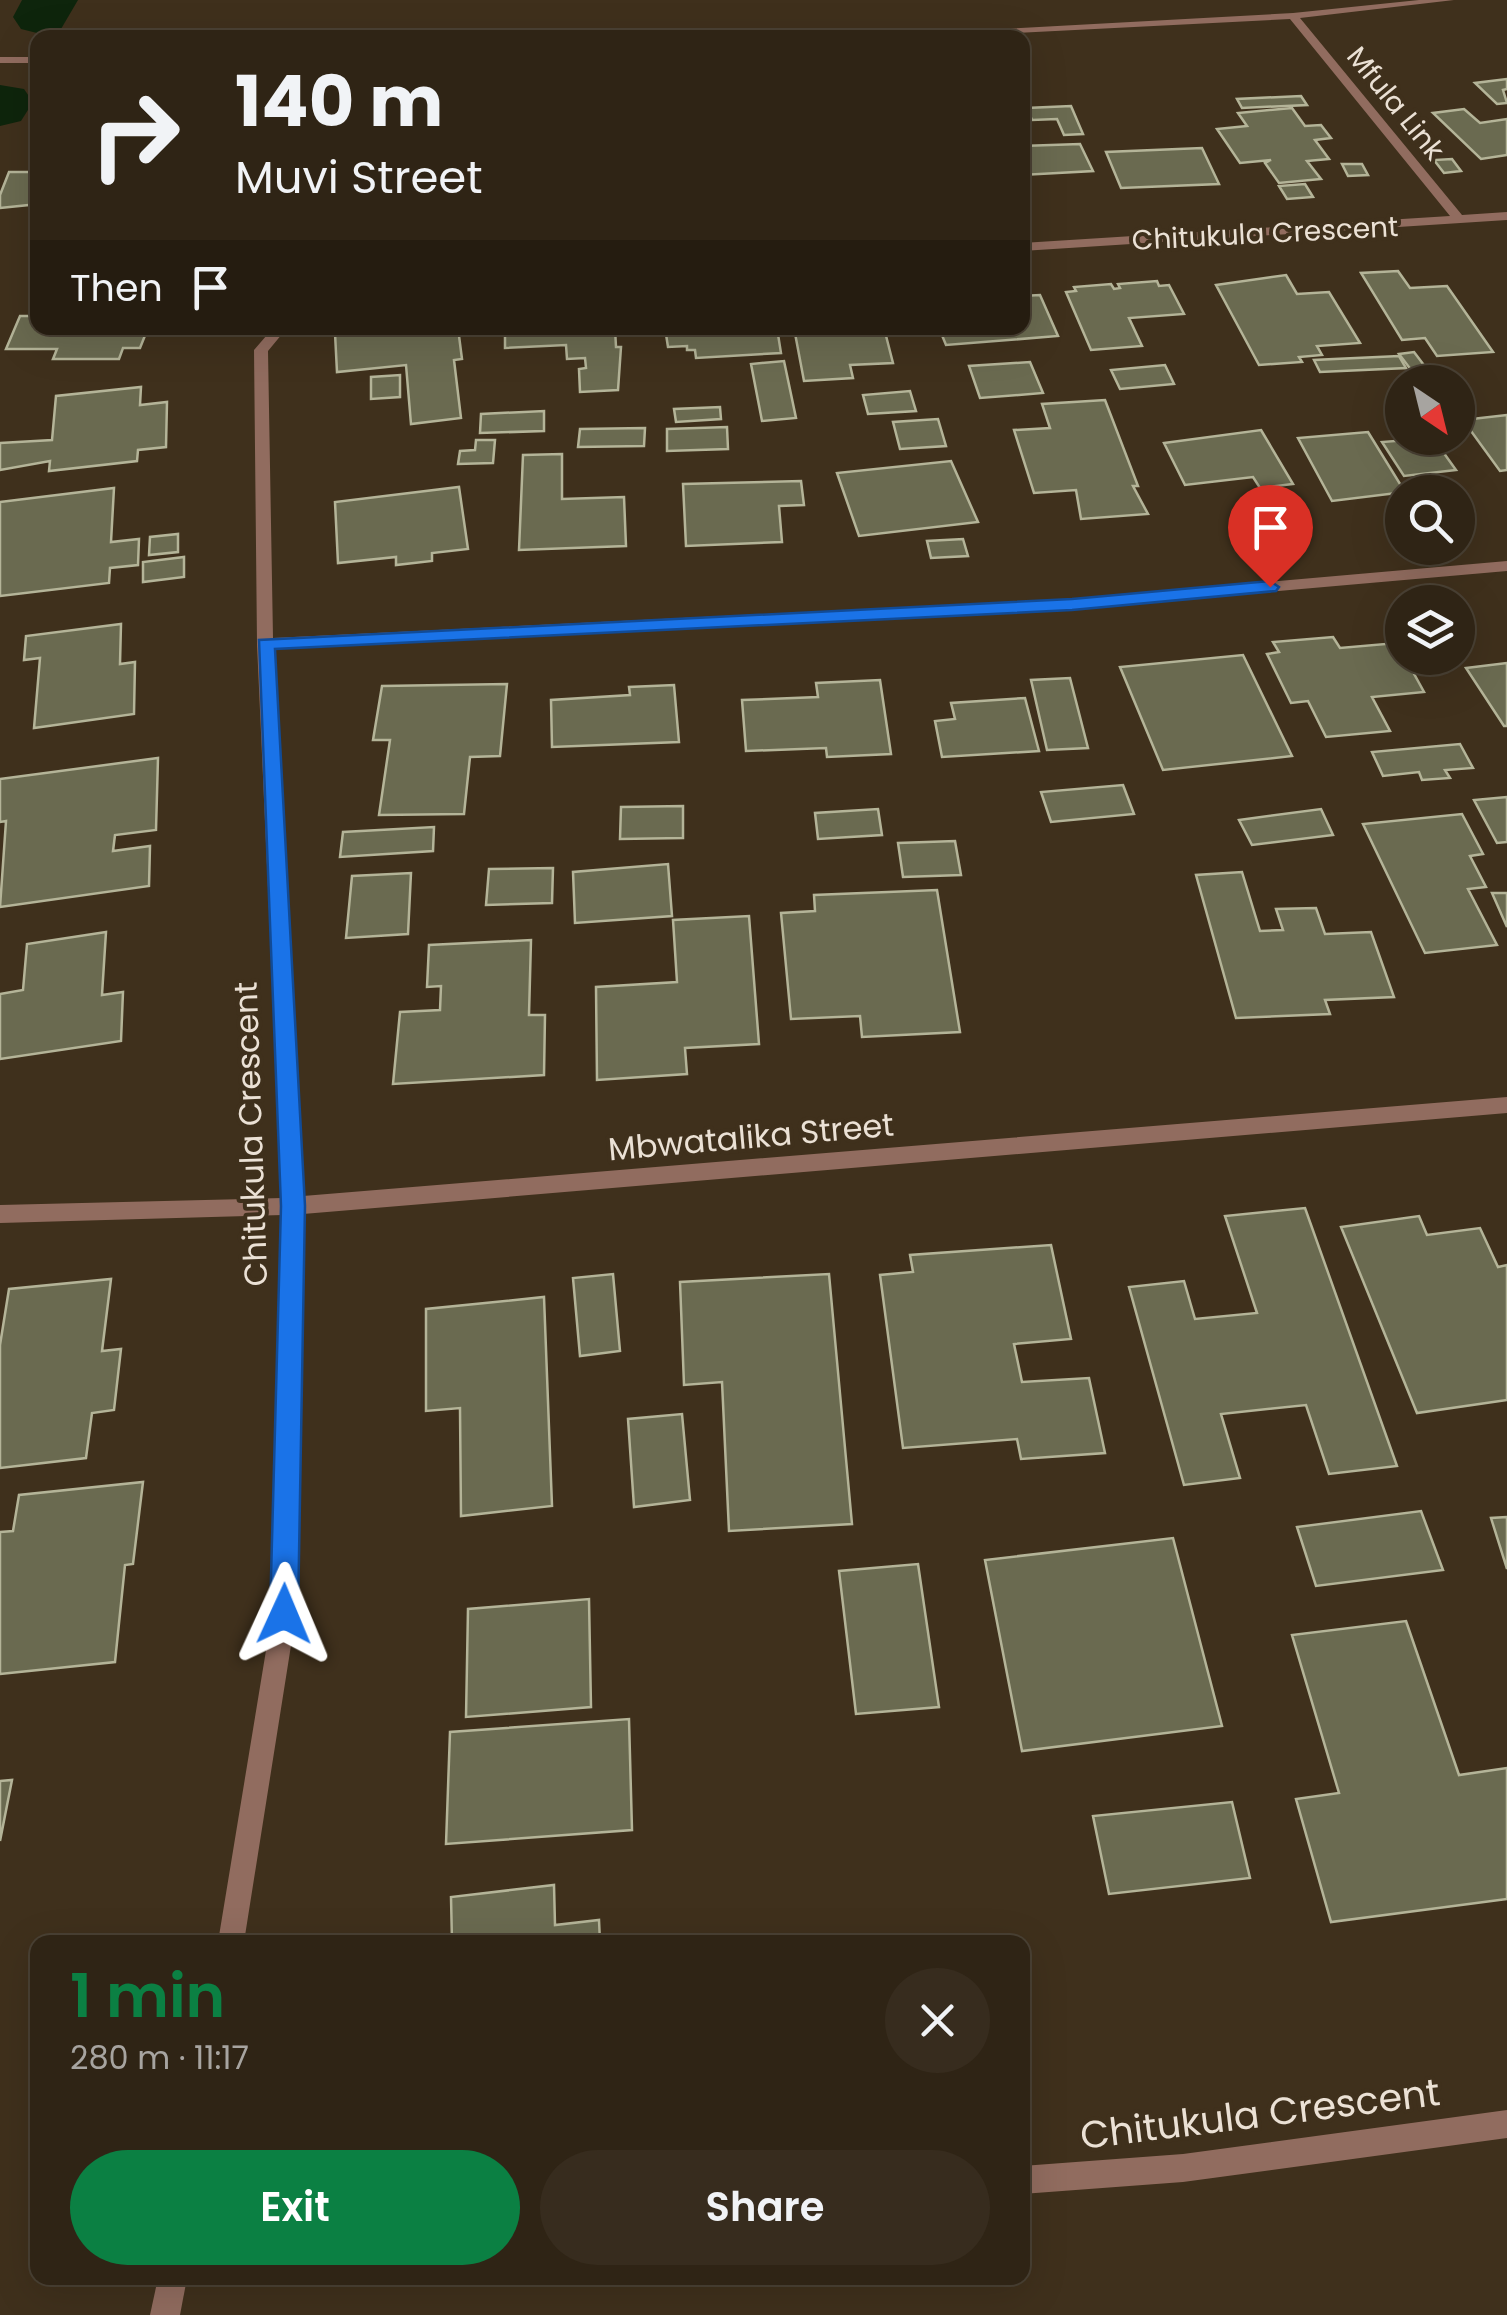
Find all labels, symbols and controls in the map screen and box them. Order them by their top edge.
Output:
street label: Mfula Link [1338,38,1454,169]
text: 140 m [235,52,443,151]
icon: right [70,70,200,200]
text: Muvi Street [235,146,483,209]
street label: Chitukula Crescent [1131,207,1399,260]
icon: arrive [183,260,238,315]
text: Then [70,261,163,314]
north arrow [1385,365,1475,455]
map controls [1385,365,1475,675]
button: search [1385,475,1475,565]
pin [1228,485,1313,588]
icon: arrive [1243,500,1298,555]
button: layers [1385,585,1475,675]
street label: Chitukula Crescent [223,981,278,1287]
street label: Mbwatalika Street [606,1102,896,1171]
position arrow [232,1562,336,1666]
text: 1 min [70,1954,225,2038]
button: close [885,1968,990,2073]
text: 280 m · 11:17 [70,2035,249,2080]
street label: Chitukula Crescent [1077,2065,1443,2162]
button: Exit [70,2150,520,2265]
button: Share [540,2150,990,2265]

